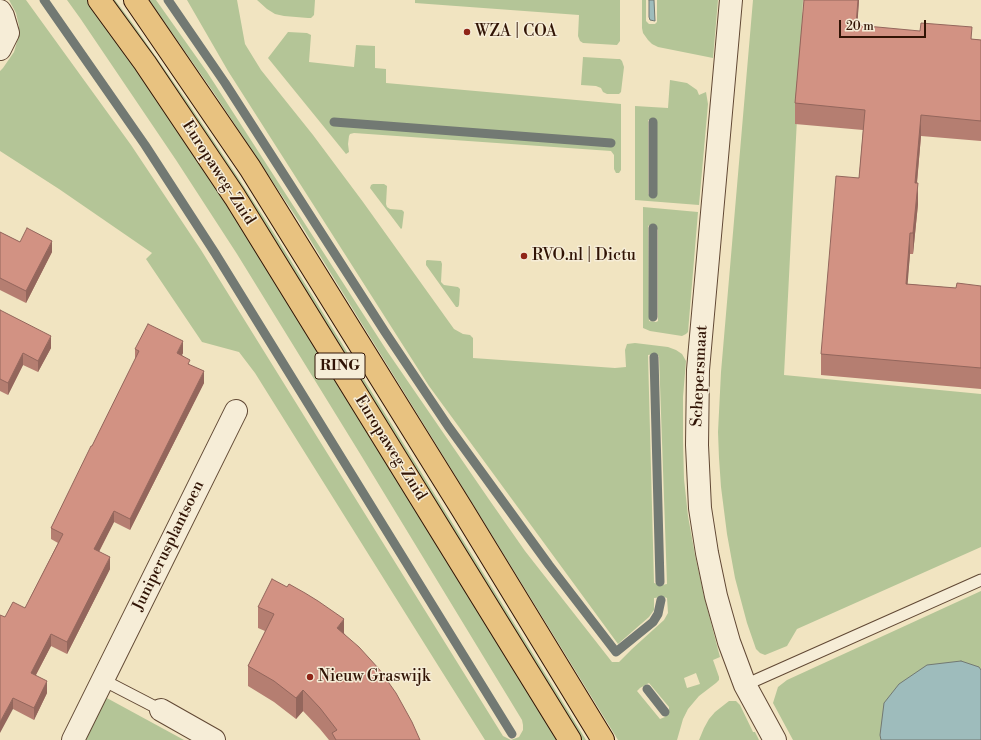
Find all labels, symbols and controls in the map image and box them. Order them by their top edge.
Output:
scale bar [841,12,928,38]
text: 20 m [846,19,874,34]
place label: WZA | COA [475,22,557,42]
marker: WZA | COA [462,27,472,37]
street label: Europaweg-Zuid [177,117,259,229]
place label: RVO.nl | Dictu [532,246,636,266]
marker: RVO.nl | Dictu [519,251,529,261]
street label: Schepersmaat [688,325,712,427]
road number: RING [315,353,365,379]
street label: Europaweg-Zuid [350,392,430,504]
street label: Juniperusplantsoen [129,478,209,614]
place label: Nieuw Graswijk [318,667,430,687]
marker: Nieuw Graswijk [305,672,315,682]

